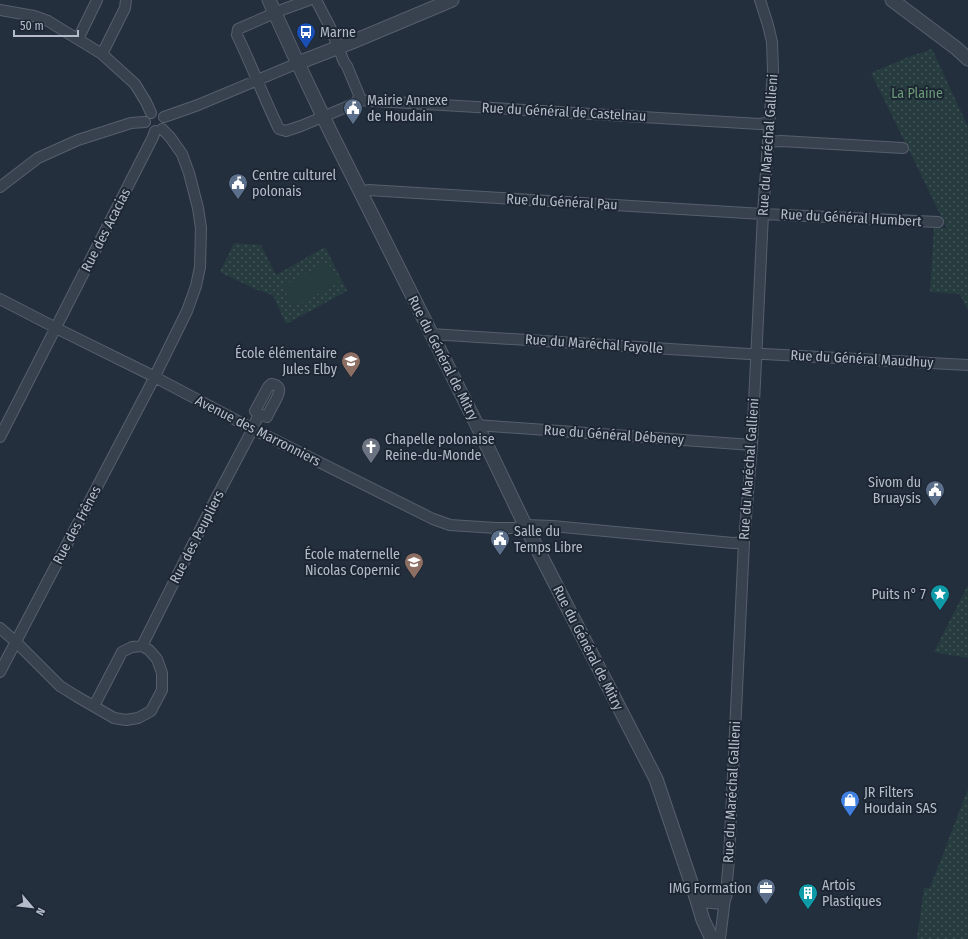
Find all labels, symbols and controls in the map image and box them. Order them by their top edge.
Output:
scale bar [14,12,78,38]
text: 50 m [20,19,44,33]
bus stop icon: Marne [295,21,317,49]
place label: Marne [320,24,356,41]
street label: Rue du Maréchal Gallieni [755,74,781,216]
park label: La Plaine [891,85,943,102]
place label: Mairie Annexe de Houdain [367,92,448,125]
public building icon: Mairie Annexe de Houdain [342,97,364,125]
street label: Rue du Général de Castelnau [481,99,647,125]
place label: Centre culturel polonais [252,167,337,200]
public building icon: Centre culturel polonais [227,172,249,200]
street label: Rue des Acacias [78,186,134,274]
street label: Rue du Général Pau [506,191,618,213]
street label: Rue du Général Humbert [780,206,922,230]
street label: Rue du Général de Mitry [404,293,482,424]
street label: Rue du Maréchal Fayolle [524,331,664,357]
place label: École élémentaire Jules Elby [235,344,338,378]
street label: Rue du Général Maudhuy [790,347,935,371]
school or university icon: École élémentaire Jules Elby [340,350,362,378]
street label: Avenue des Marronniers [192,392,324,470]
street label: Rue du Maréchal Gallieni [736,398,762,540]
street label: Rue du Général Débeney [543,422,685,448]
place label: Chapelle polonaise Reine-du-Monde [385,431,495,464]
church icon: Chapelle polonaise Reine-du-Monde [360,436,382,464]
place label: Sivom du Bruaysis [868,474,921,507]
public building icon: Sivom du Bruaysis [924,479,946,507]
street label: Rue des Frênes [49,483,105,567]
street label: Rue des Peupliers [166,488,228,586]
place label: Salle du Temps Libre [514,523,583,556]
public building icon: Salle du Temps Libre [489,528,511,556]
place label: École maternelle Nicolas Copernic [304,545,400,579]
school or university icon: École maternelle Nicolas Copernic [403,551,425,579]
street label: Rue du Général de Mitry [549,583,627,714]
place icon: Puits n° 7 [929,583,951,611]
place label: Puits n° 7 [871,586,926,603]
street label: Rue du Maréchal Gallieni [720,721,744,863]
place label: JR Filters Houdain SAS [864,784,937,817]
shop icon: JR Filters Houdain SAS [839,789,861,817]
office icon: IMG Formation [755,877,777,905]
place label: Artois Plastiques [822,877,881,910]
place label: IMG Formation [669,880,752,897]
building icon: Artois Plastiques [797,882,819,910]
north arrow [12,887,52,927]
text: N [33,905,48,917]

